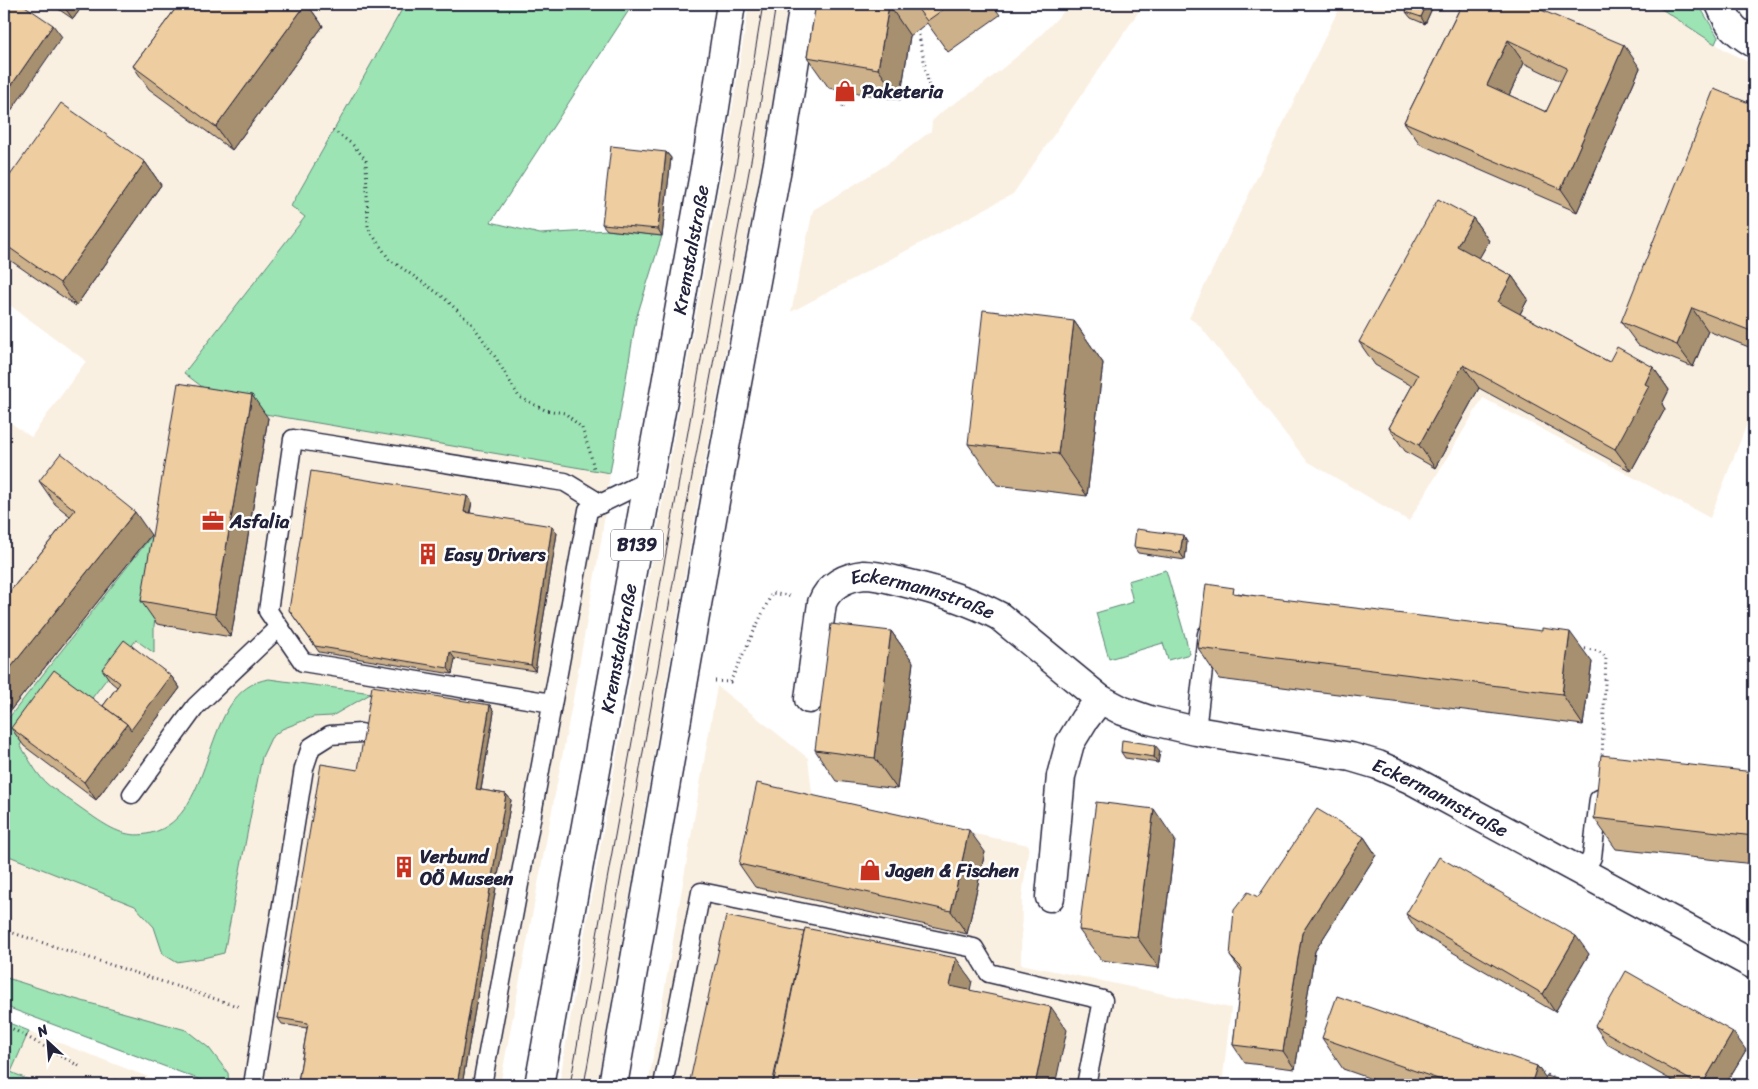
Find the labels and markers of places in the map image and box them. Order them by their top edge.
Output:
place label: Paketeria [862,75,943,108]
shop icon: Paketeria [832,78,858,104]
place label: Asfalia [229,505,290,538]
office icon: Asfalia [200,508,226,534]
place label: Easy Drivers [444,538,547,571]
building icon: Easy Drivers [415,541,441,567]
place label: Verbund OÖ Museen [420,840,514,895]
building icon: Verbund OÖ Museen [391,854,417,880]
place label: Jagen & Fischen [885,854,1020,887]
shop icon: Jagen & Fischen [857,857,883,883]

